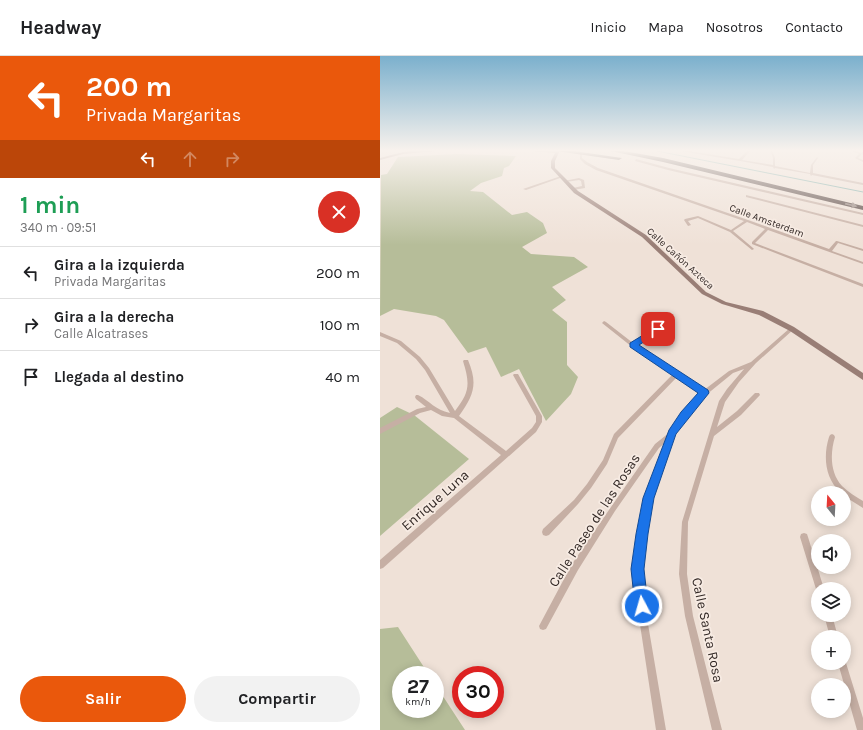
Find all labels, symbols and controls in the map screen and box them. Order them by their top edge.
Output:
text: Headway [20,17,101,39]
text: Inicio [591,19,626,36]
text: Mapa [648,19,684,36]
text: Nosotros [706,19,763,36]
text: Contacto [785,19,843,36]
text: 200 m [86,70,172,103]
icon: left [20,72,72,124]
text: Privada Margaritas [86,104,241,126]
icon: left [137,148,159,170]
icon: ahead [179,148,201,170]
icon: right [221,148,243,170]
text: 1 min [20,191,80,219]
button: close [318,191,360,233]
street label: Calle Amsterdam [728,202,806,240]
one-way arrow [845,202,857,208]
text: 340 m · 09:51 [20,220,96,235]
street label: Calle Cañón Azteca [644,225,716,292]
text: Gira a la izquierda [54,256,185,274]
icon: left [20,262,42,284]
text: 200 m [316,264,360,282]
text: Privada Margaritas [54,274,166,289]
text: Gira a la derecha [54,308,174,326]
pin [641,312,675,346]
icon: right [20,314,42,336]
text: 100 m [320,316,360,334]
icon: arrive [647,318,669,340]
text: Calle Alcatrases [54,326,148,341]
icon: arrive [20,366,42,388]
text: Llegada al destino [54,368,184,386]
text: 40 m [325,368,360,386]
street label: Calle Paseo de las Rosas [545,450,644,590]
street label: Enrique Luna [398,466,473,534]
north arrow [811,486,851,526]
map controls [811,486,851,718]
button: sound [811,534,851,574]
street label: Calle Santa Rosa [688,576,727,684]
button: layers [811,582,851,622]
position arrow [621,585,663,627]
button: + [811,630,851,670]
speed limit sign: 30 [452,666,504,718]
text: 27 [407,675,429,698]
button: Salir [20,676,186,722]
button: Compartir [194,676,360,722]
button: − [811,678,851,718]
text: km/h [405,696,431,708]

